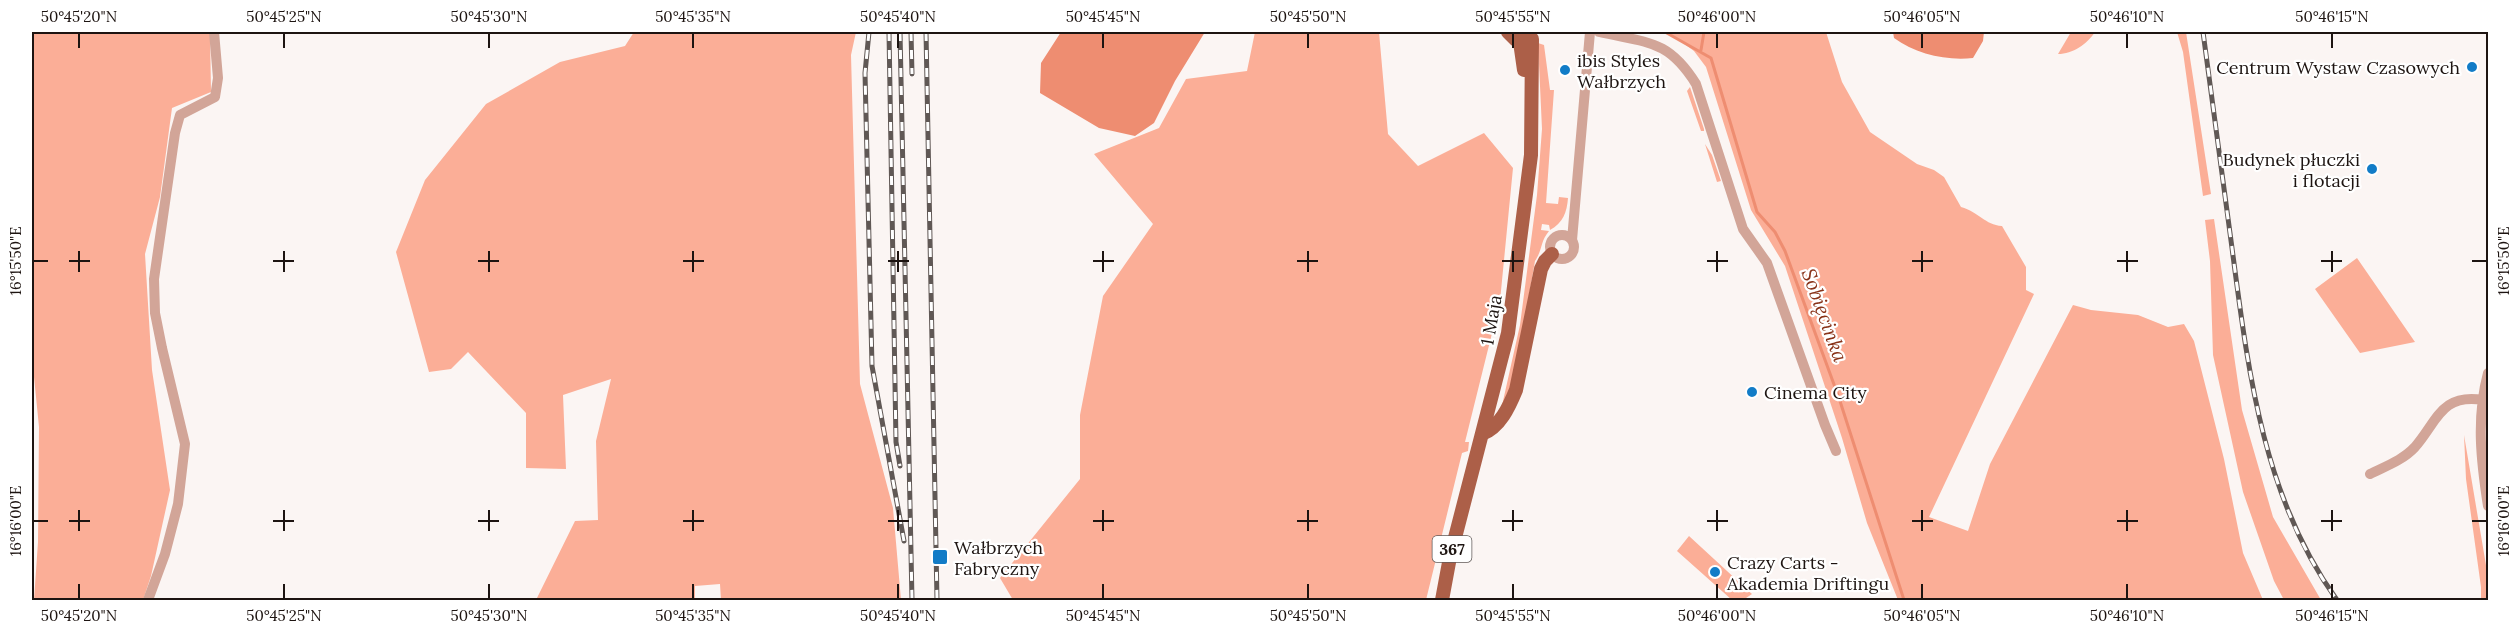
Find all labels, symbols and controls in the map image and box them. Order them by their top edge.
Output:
text: 50°45'20"N [41,7,117,26]
text: 50°45'25"N [246,7,322,26]
text: 50°45'30"N [451,7,527,26]
text: 50°45'35"N [655,7,731,26]
text: 50°45'40"N [860,7,936,26]
text: 50°45'45"N [1066,7,1140,26]
text: 50°45'50"N [1270,7,1346,26]
text: 50°45'55"N [1475,7,1551,26]
text: 50°46'00"N [1678,7,1756,26]
text: 50°46'05"N [1883,7,1961,26]
text: 50°46'10"N [2090,7,2164,26]
text: 50°46'15"N [2295,7,2369,26]
place label: ibis Styles Wałbrzych [1577,49,1666,93]
place label: Centrum Wystaw Czasowych [2216,56,2460,79]
marker: Centrum Wystaw Czasowych [2465,60,2479,74]
marker: ibis Styles Wałbrzych [1558,63,1572,77]
place label: Budynek płuczki i flotacji [2223,148,2360,192]
marker: Budynek płuczki i flotacji [2365,162,2379,176]
text: 16°15'50"E [6,227,25,295]
text: 16°15'50"E [2494,227,2513,295]
water label: Sobięcinka [1797,265,1853,365]
street label: 1 Maja [1475,293,1507,347]
place label: Cinema City [1764,381,1867,404]
marker: Cinema City [1745,385,1759,399]
text: 16°16'00"E [6,486,25,556]
text: 16°16'00"E [2494,486,2513,556]
place label: Wałbrzych Fabryczny [954,536,1043,580]
road number: 367 [1432,536,1472,562]
marker: Wałbrzych Fabryczny [931,548,949,566]
place label: Crazy Carts - Akademia Driftingu [1726,551,1889,595]
marker: Crazy Carts - Akademia Driftingu [1708,565,1722,579]
text: 50°45'20"N [41,606,117,625]
text: 50°45'25"N [246,606,322,625]
text: 50°45'30"N [451,606,527,625]
text: 50°45'35"N [655,606,731,625]
text: 50°45'40"N [860,606,936,625]
text: 50°45'45"N [1066,606,1140,625]
text: 50°45'50"N [1270,606,1346,625]
text: 50°45'55"N [1475,606,1551,625]
text: 50°46'00"N [1678,606,1756,625]
text: 50°46'05"N [1883,606,1961,625]
text: 50°46'10"N [2090,606,2164,625]
text: 50°46'15"N [2295,606,2369,625]

